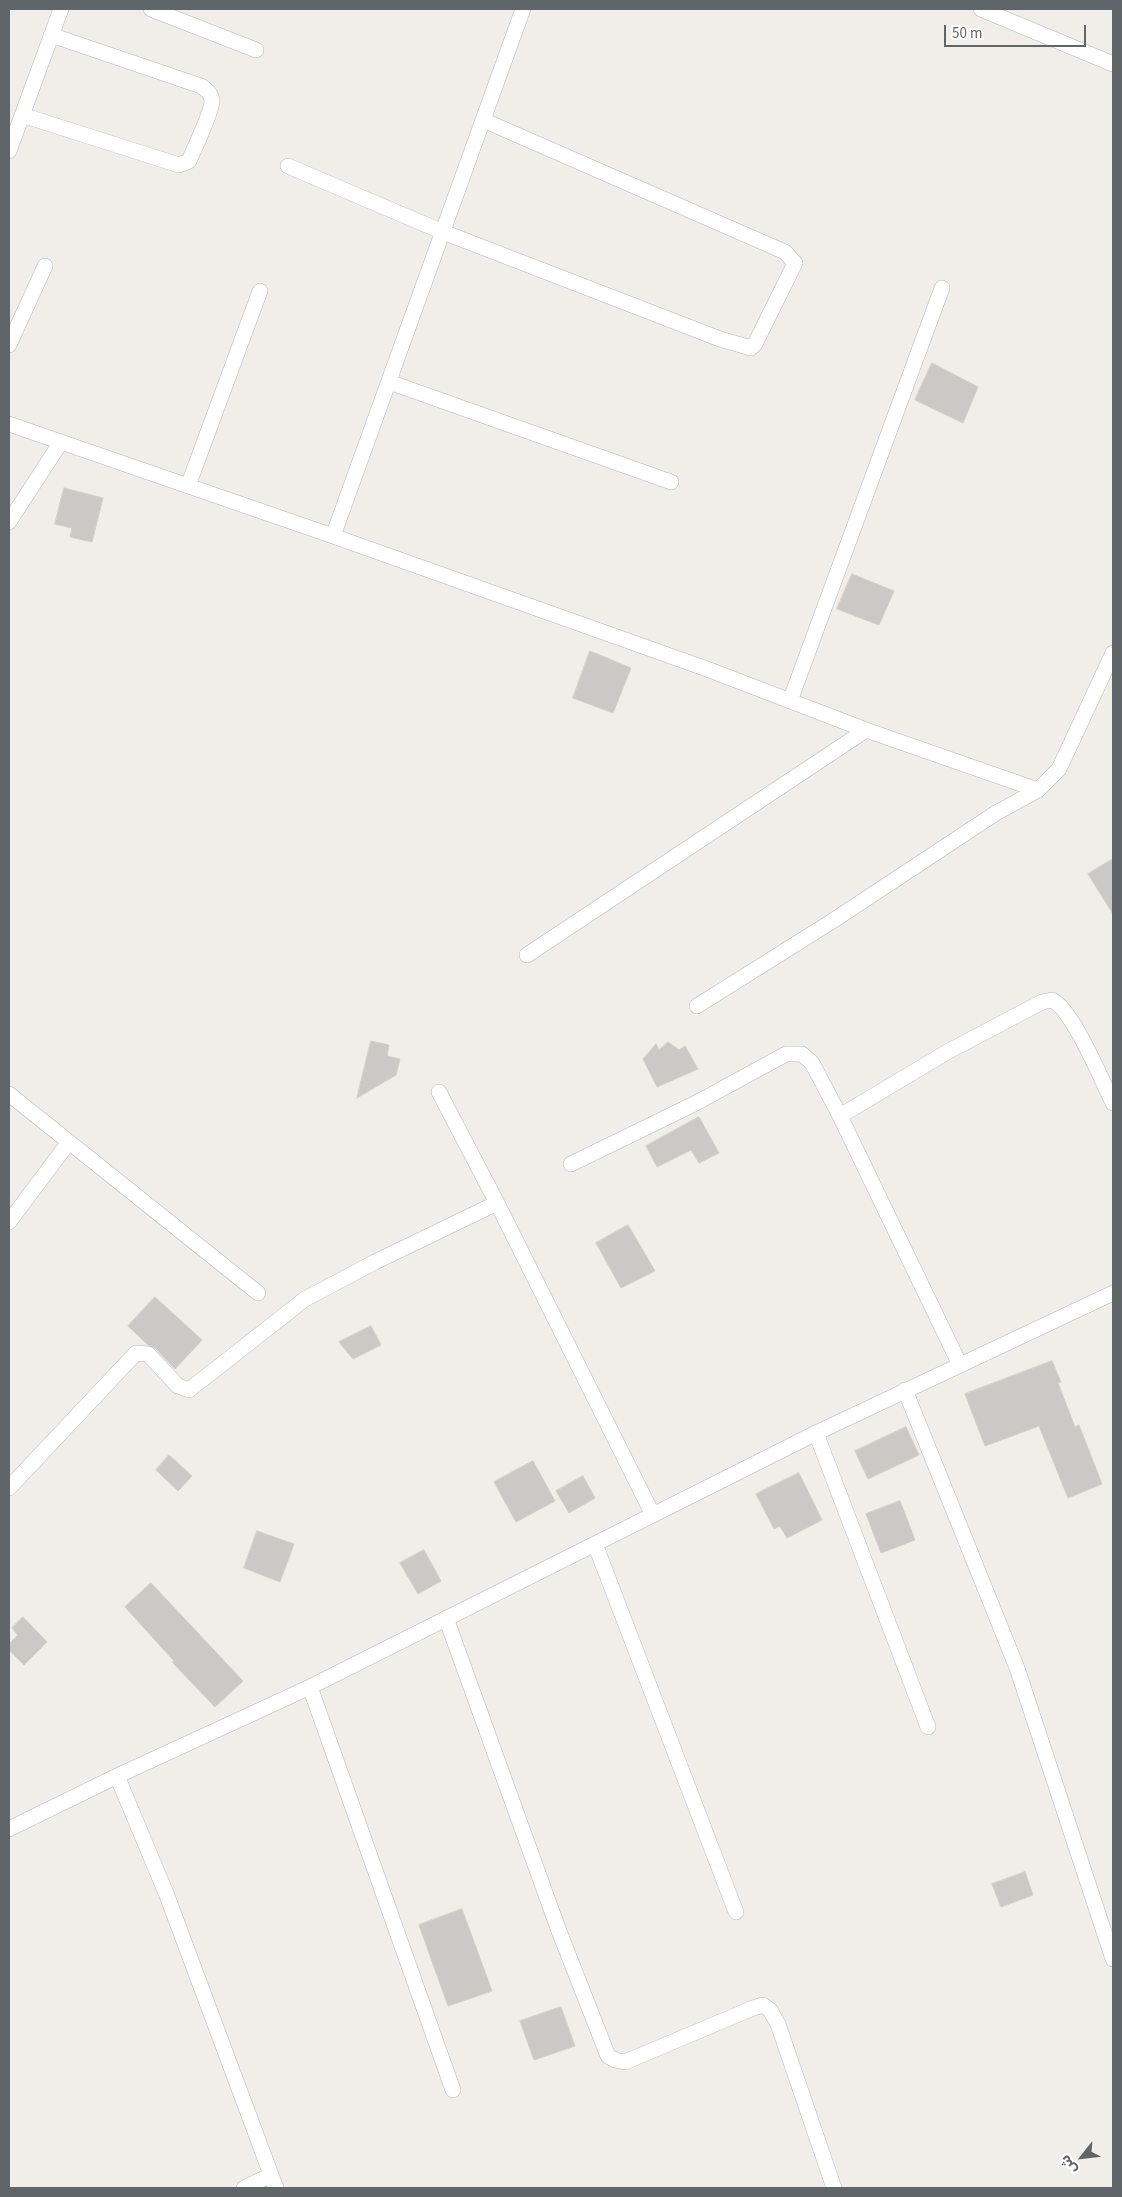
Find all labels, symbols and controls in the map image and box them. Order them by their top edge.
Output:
scale bar [947,15,1090,47]
text: 50 m [952,23,982,44]
north arrow [1057,2132,1107,2182]
text: ش [1055,2151,1082,2178]

